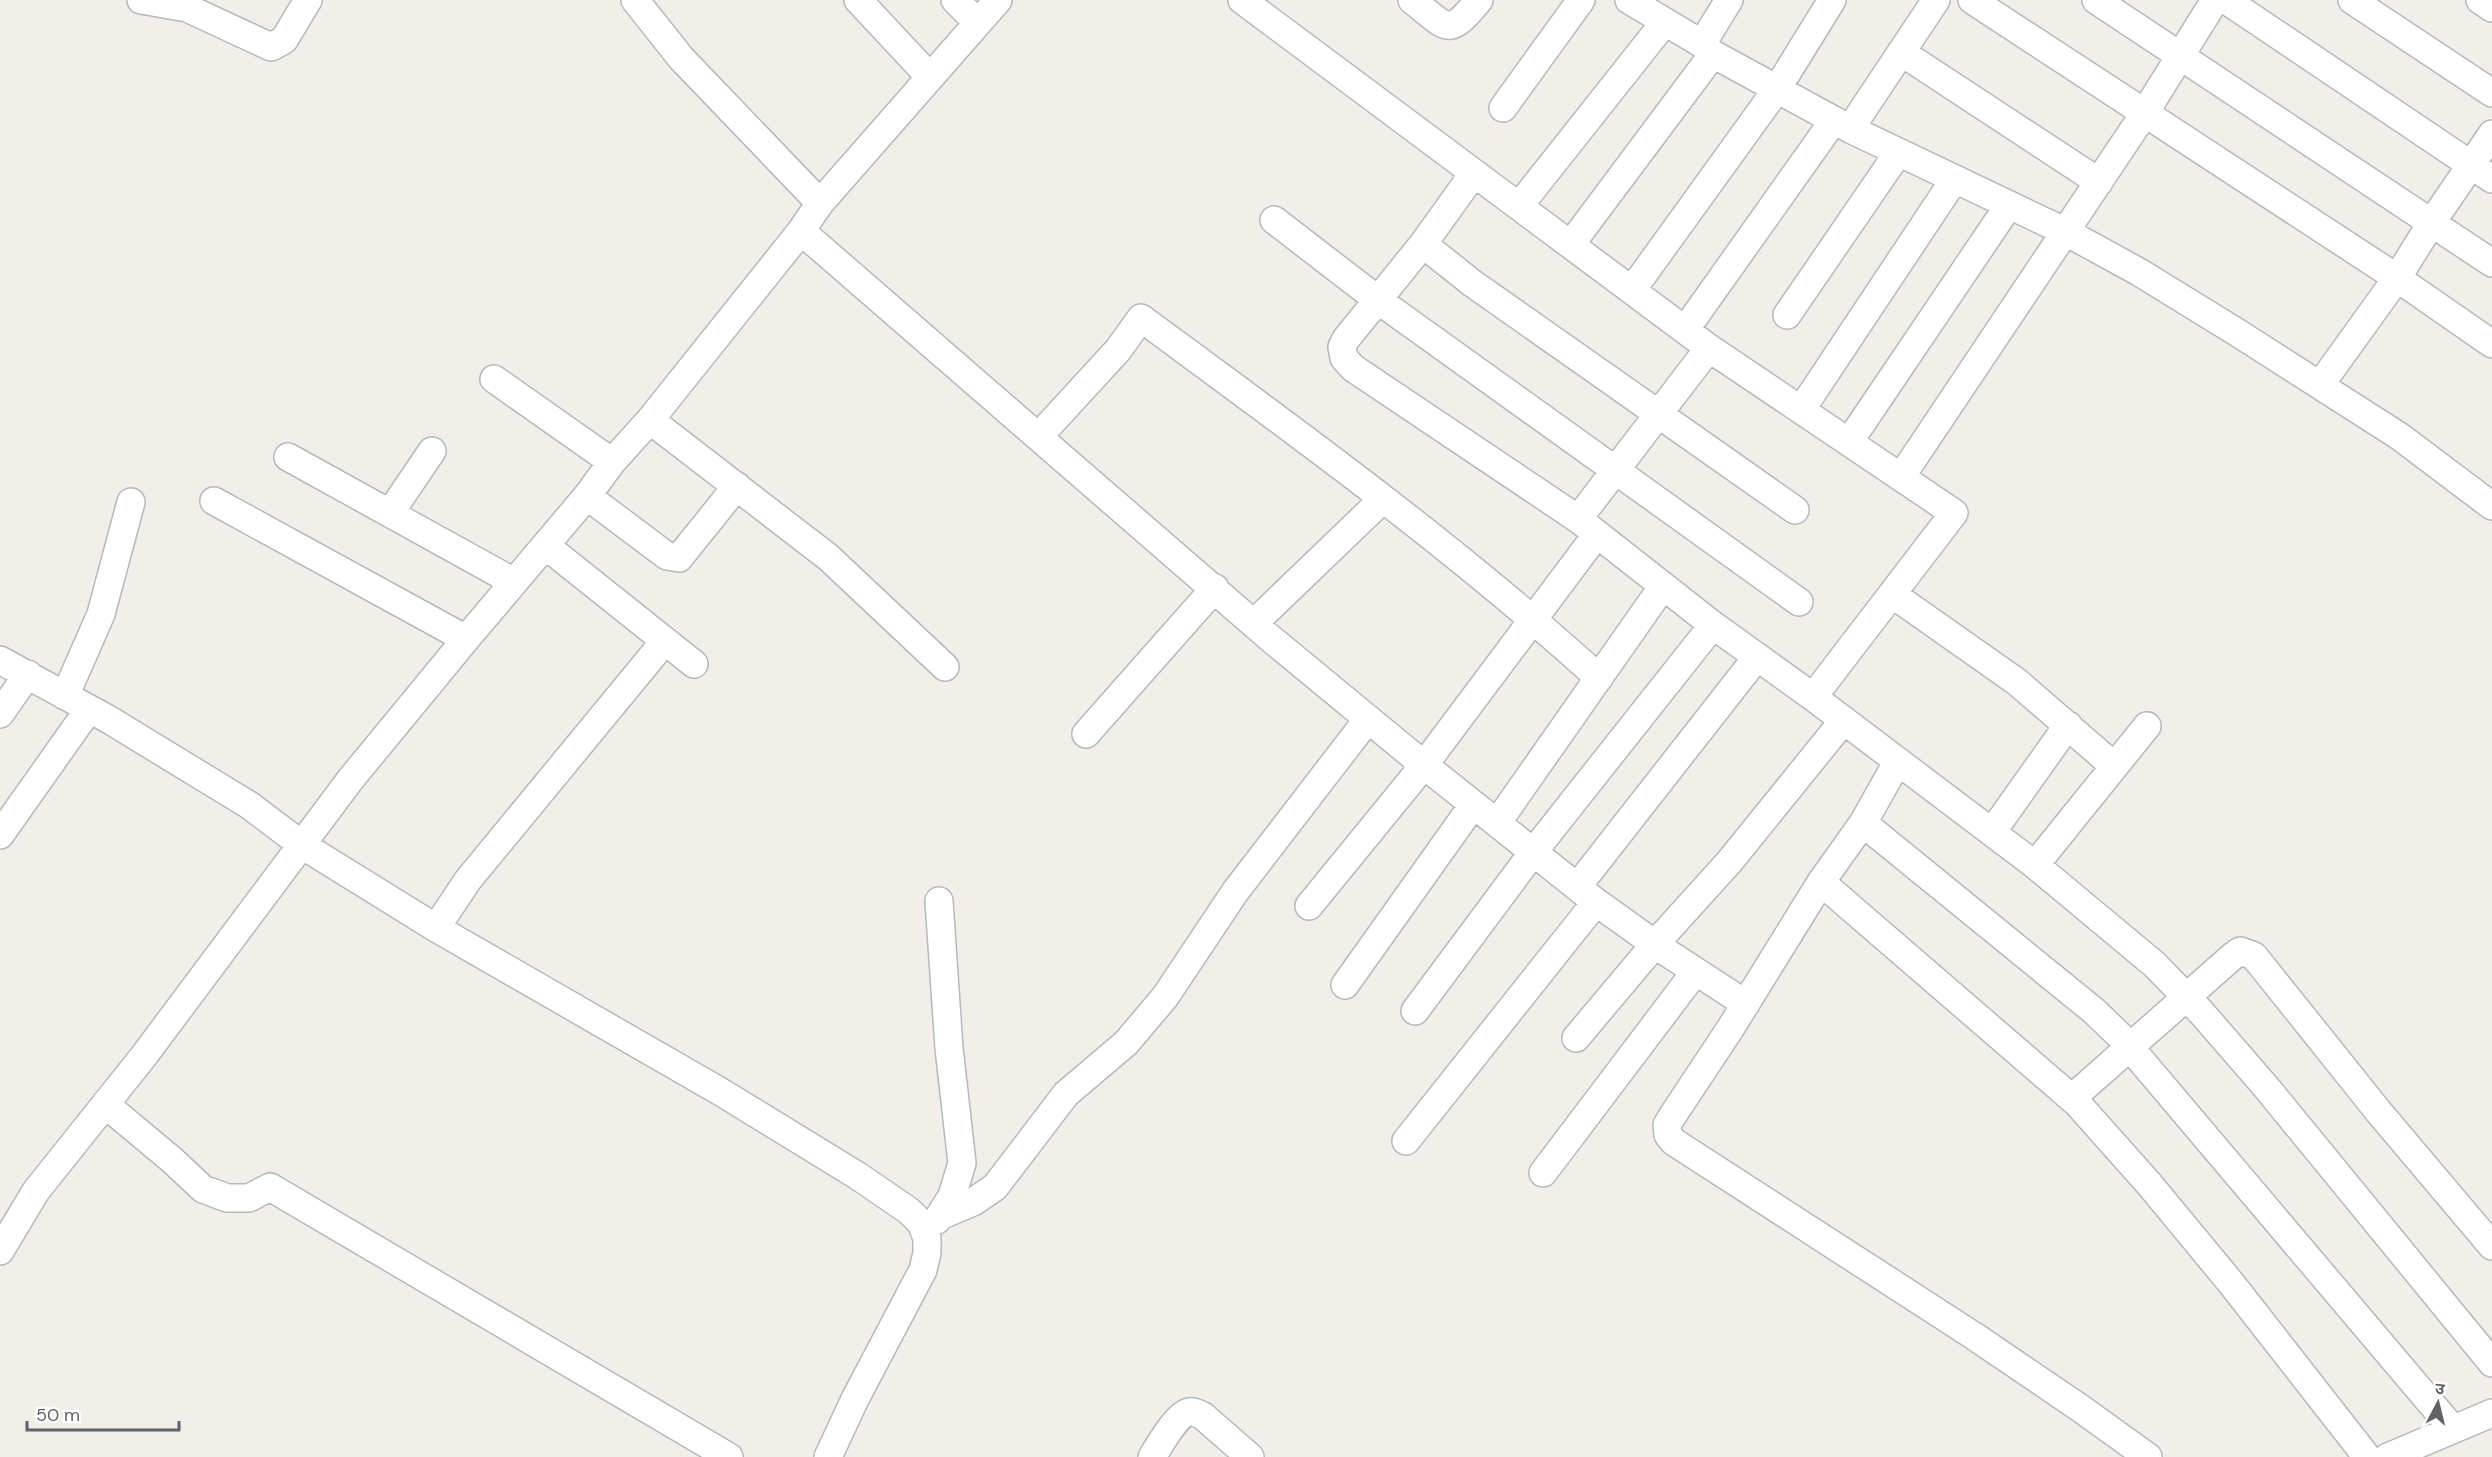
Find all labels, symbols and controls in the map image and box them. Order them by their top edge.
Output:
north arrow [2408,1373,2468,1433]
text: उ [2434,1378,2446,1400]
scale bar [27,1394,178,1432]
text: 50 m [36,1403,80,1427]

